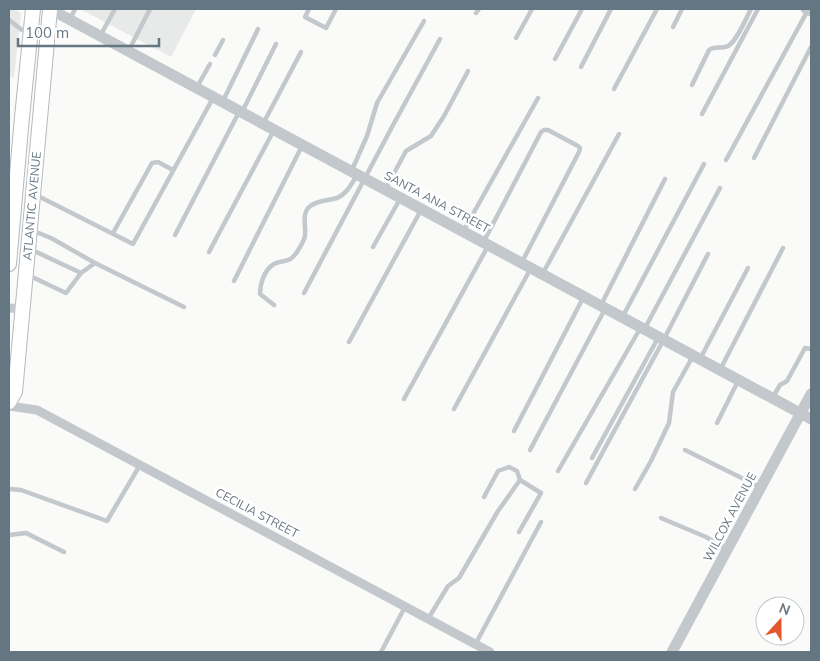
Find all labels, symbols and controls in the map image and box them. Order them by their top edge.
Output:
scale bar [18,15,159,47]
text: 100 m [25,23,69,42]
street label: ATLANTIC AVENUE [19,151,44,261]
street label: SANTA ANA STREET [382,167,493,236]
street label: WILCOX AVENUE [700,470,759,564]
street label: CECILIA STREET [213,484,302,541]
north arrow [755,596,805,646]
text: N [776,599,793,619]

